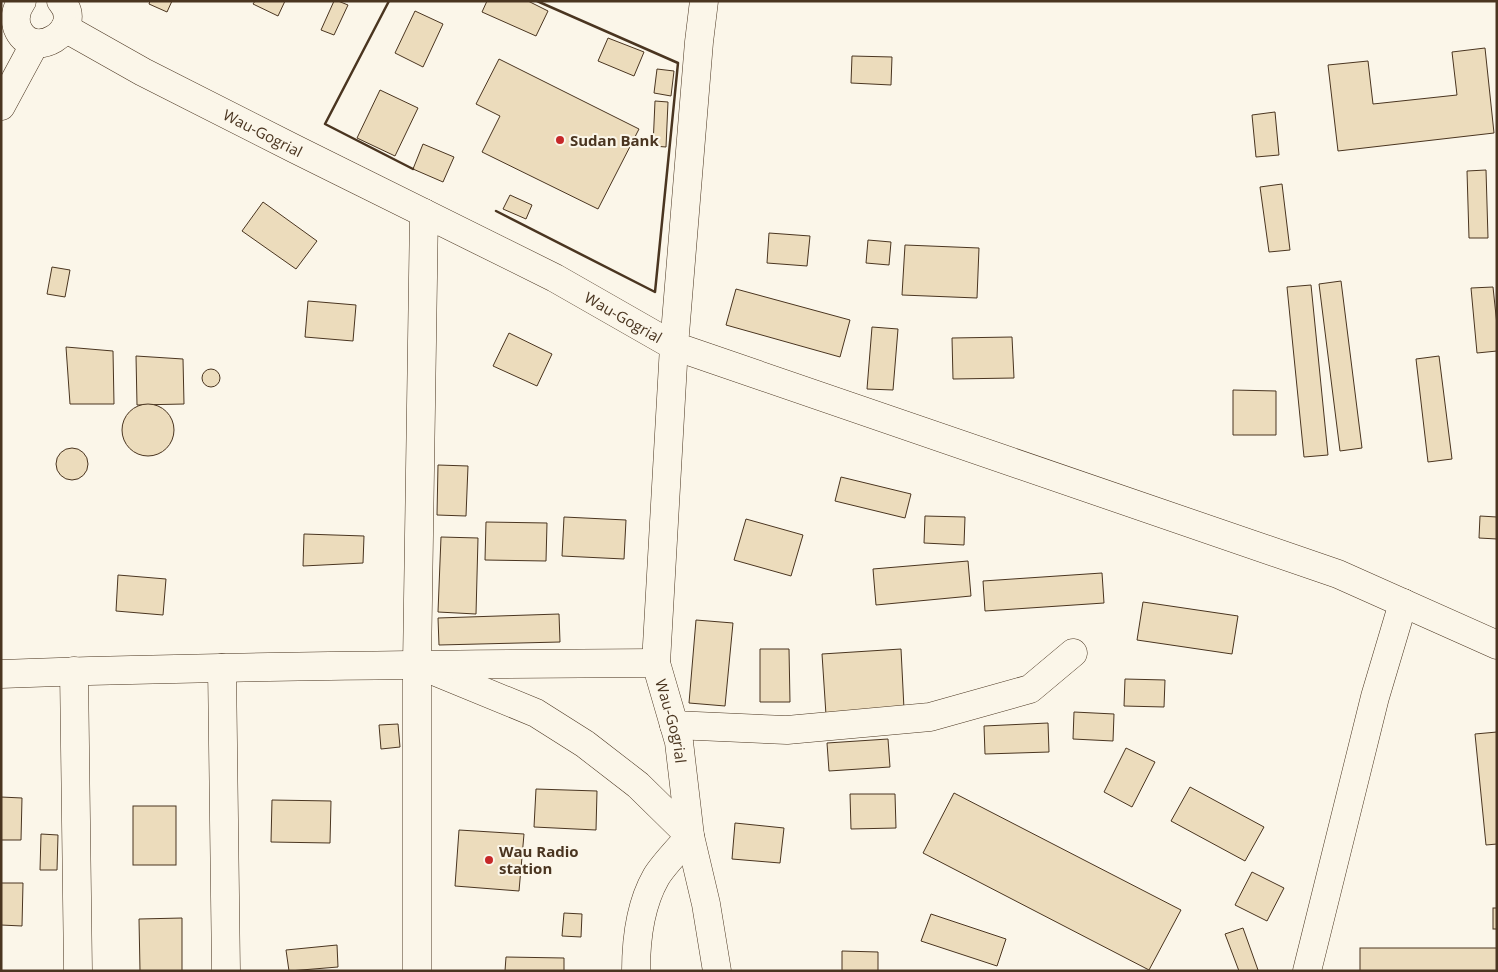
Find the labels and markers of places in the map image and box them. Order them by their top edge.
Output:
place label: Sudan Bank [570,130,659,150]
marker: Sudan Bank [554,134,566,146]
place label: Wau Radio station [499,841,579,878]
marker: Wau Radio station [483,854,495,866]

